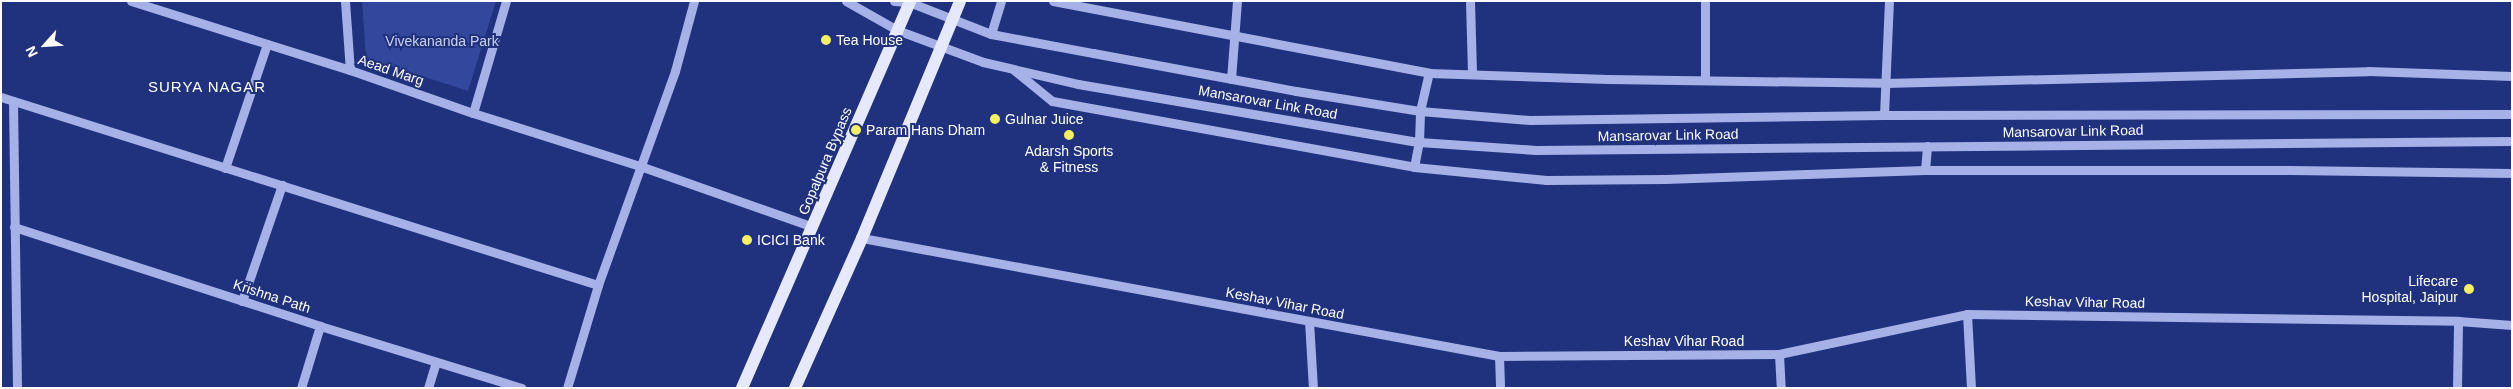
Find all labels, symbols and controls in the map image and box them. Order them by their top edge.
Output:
north arrow [20,20,70,70]
place label: Tea House [836,32,903,48]
park label: Vivekananda Park [385,33,499,49]
marker: Tea House [820,34,832,46]
text: N [22,44,41,60]
street label: Aead Marg [356,51,426,89]
district label: SURYA NAGAR [146,78,268,96]
street label: Mansarovar Link Road [1197,81,1339,123]
street label: Gopalpura Bypass [795,105,855,217]
place label: Gulnar Juice [1005,111,1084,127]
marker: Gulnar Juice [989,113,1001,125]
street label: Mansarovar Link Road [2002,121,2144,141]
place label: Param Hans Dham [866,122,985,138]
marker: Param Hans Dham [850,124,862,136]
street label: Mansarovar Link Road [1597,125,1739,145]
marker: Adarsh Sports & Fitness [1063,129,1075,141]
place label: Adarsh Sports & Fitness [1025,143,1113,176]
place label: ICICI Bank [757,232,825,248]
marker: ICICI Bank [741,234,753,246]
place label: Lifecare Hospital, Jaipur [2362,273,2458,306]
street label: Krishna Path [231,276,313,316]
marker: Lifecare Hospital, Jaipur [2462,282,2476,296]
street label: Keshav Vihar Road [1224,283,1346,323]
street label: Keshav Vihar Road [2025,293,2145,311]
street label: Keshav Vihar Road [1624,333,1744,349]

